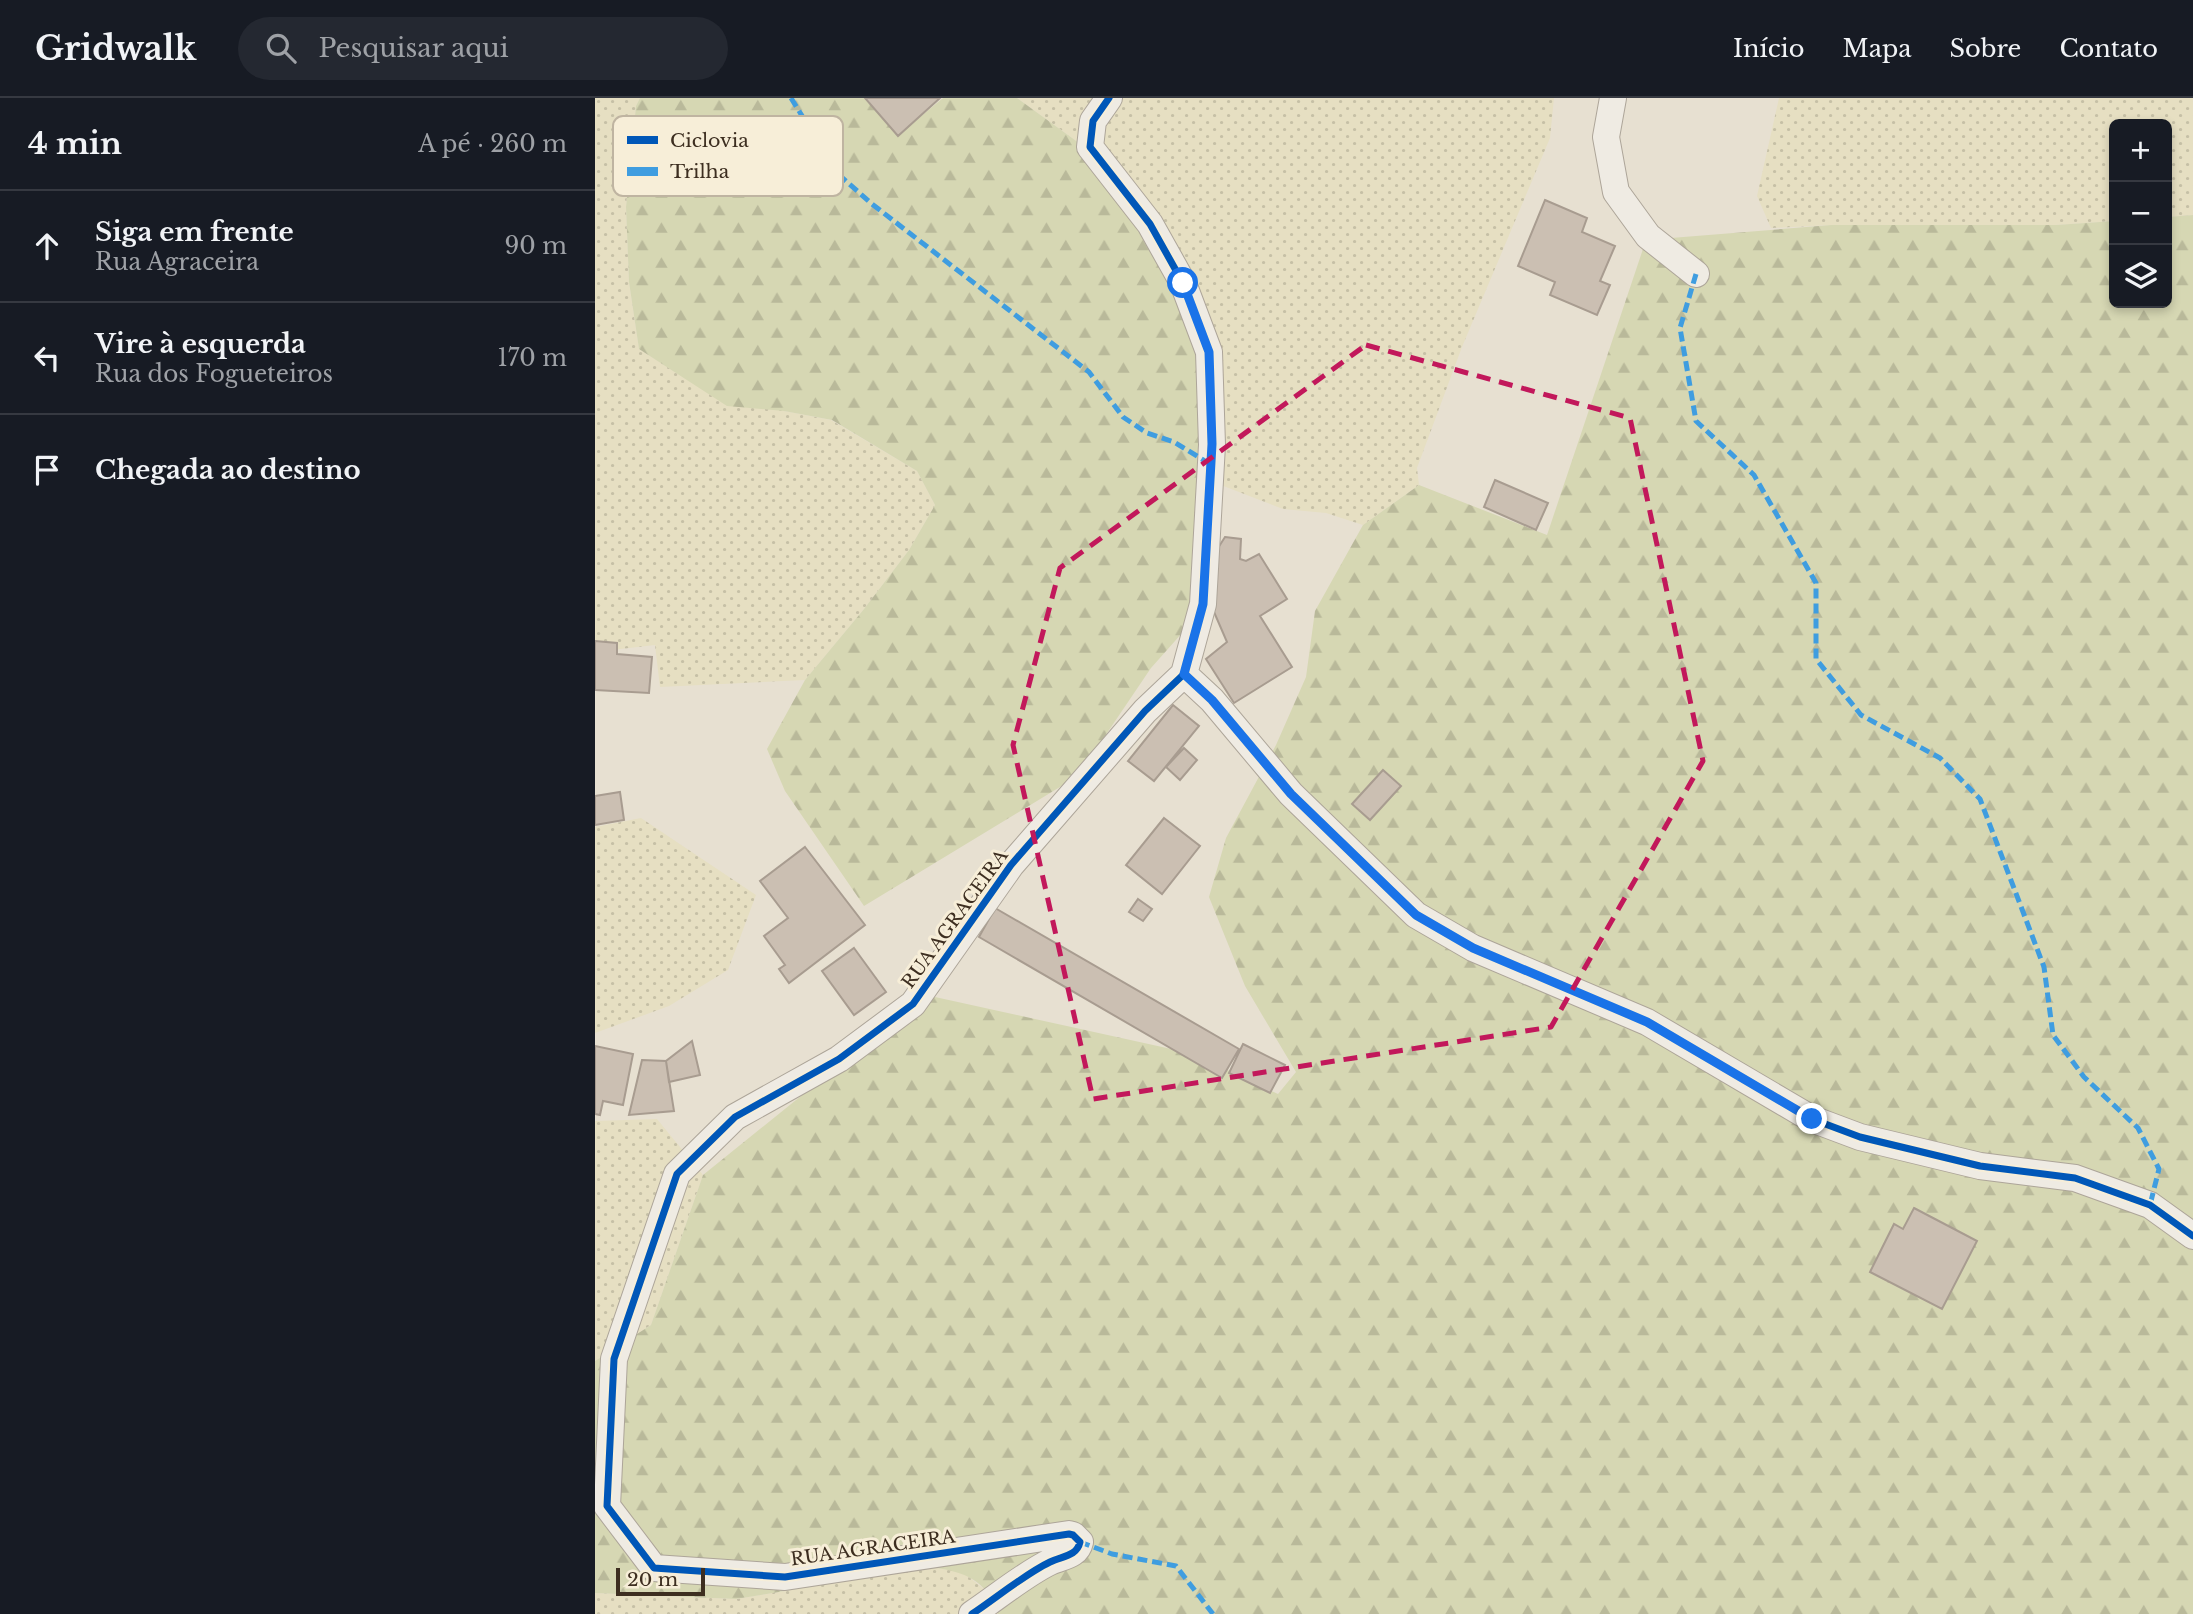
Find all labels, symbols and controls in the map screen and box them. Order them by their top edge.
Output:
search box [238,17,728,80]
text: Gridwalk [35,28,196,69]
icon: search [262,29,300,67]
text: Pesquisar aqui [318,32,509,64]
text: Início [1733,34,1805,63]
text: Mapa [1843,34,1912,63]
text: Sobre [1950,34,2021,63]
text: Contato [2059,34,2158,63]
legend [613,116,843,196]
map controls [2109,119,2172,308]
button: + [2109,119,2172,182]
text: 4 min [28,125,122,162]
text: Ciclovia [670,129,749,152]
text: A pé · 260 m [418,130,567,158]
text: Trilha [670,160,730,183]
button: − [2109,182,2172,245]
text: Siga em frente [95,216,294,248]
icon: ahead [28,227,66,265]
text: 90 m [505,232,567,260]
button: layers [2109,245,2172,308]
text: Rua Agraceira [95,248,259,276]
route start [1167,267,1198,298]
text: Vire à esquerda [95,328,306,360]
icon: left [28,339,66,377]
text: 170 m [497,344,567,372]
text: Rua dos Fogueteiros [95,360,333,388]
icon: arrive [28,451,66,489]
text: Chegada ao destino [95,454,361,486]
street label: RUA AGRACEIRA [897,844,1013,993]
route end [1796,1103,1827,1134]
street label: RUA AGRACEIRA [789,1525,958,1570]
scale bar [616,1565,705,1597]
text: 20 m [627,1568,678,1591]

